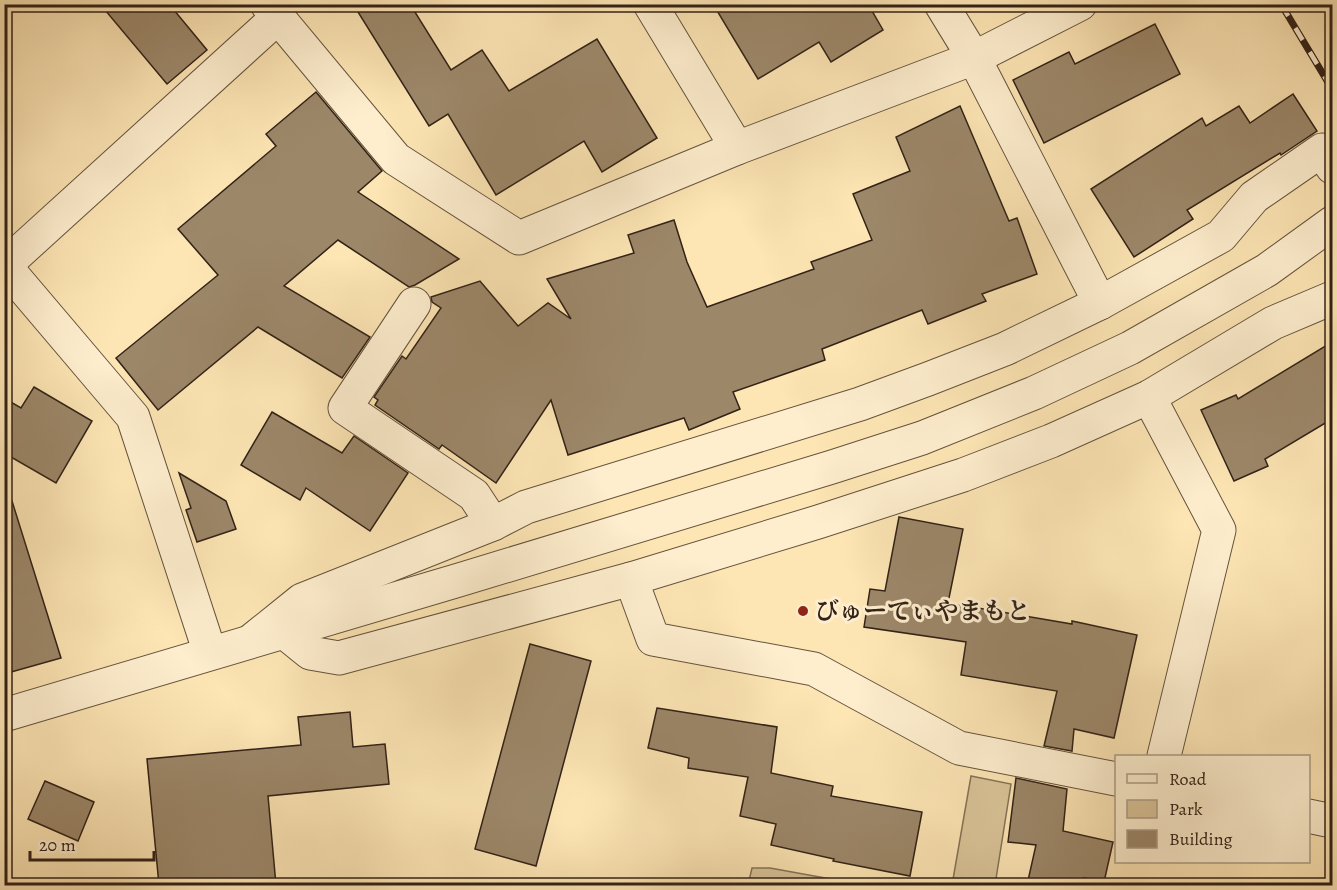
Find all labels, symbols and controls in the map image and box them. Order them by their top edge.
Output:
place label: びゅーてぃやまもと [815,595,1031,627]
marker: びゅーてぃやまもと [796,604,810,618]
legend [1115,755,1310,863]
text: Road [1169,767,1207,791]
text: Park [1169,797,1203,821]
scale bar [30,824,154,862]
text: Building [1169,827,1233,851]
text: 20 m [39,833,76,857]

